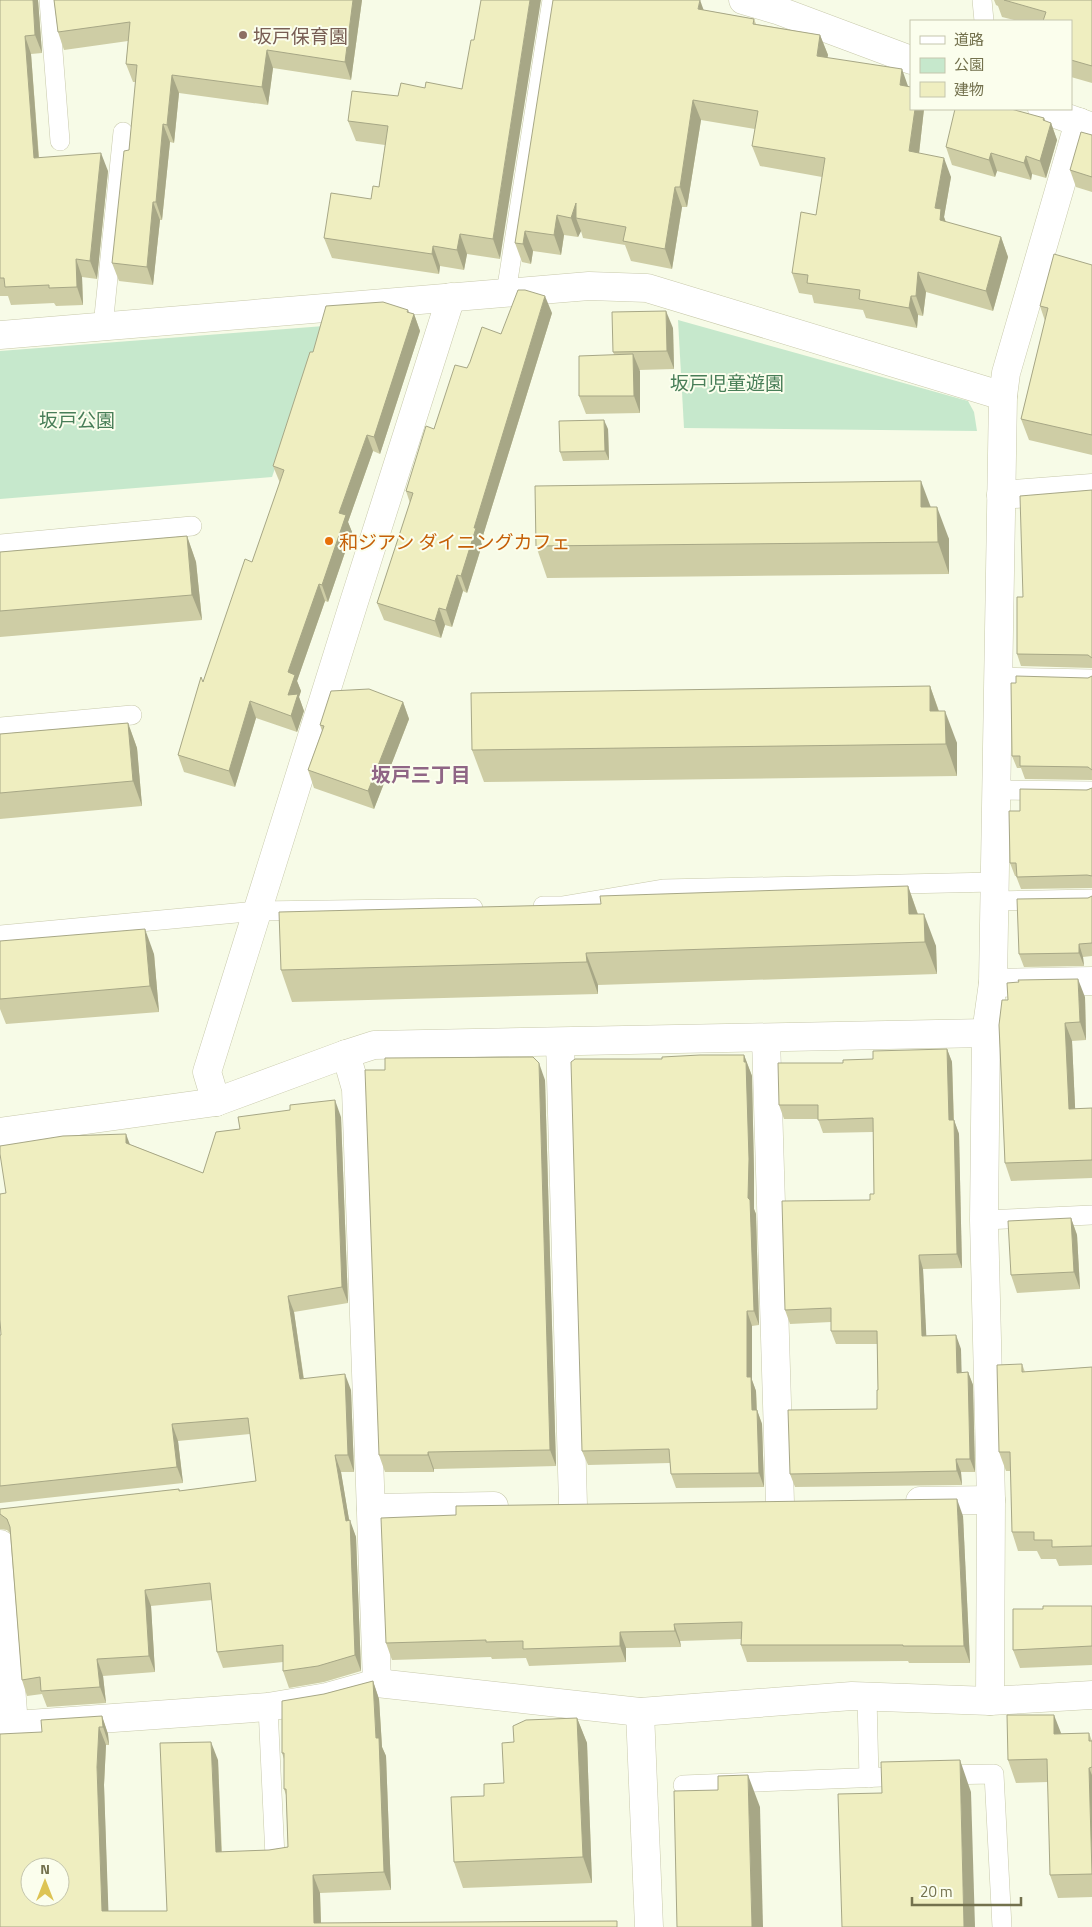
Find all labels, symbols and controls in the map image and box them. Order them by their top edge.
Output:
legend [910,20,1072,110]
place label: 坂戸保育園 [253,21,348,50]
text: 道路 [954,28,984,51]
marker: 坂戸保育園 [237,29,249,41]
text: 公園 [954,53,984,76]
text: 建物 [954,78,984,101]
park label: 坂戸児童遊園 [670,368,784,397]
park label: 坂戸公園 [39,405,115,434]
place label: 和ジアン ダイニングカフェ [339,527,570,556]
marker: 和ジアン ダイニングカフェ [323,535,335,547]
district label: 坂戸三丁目 [371,759,471,790]
north arrow [20,1857,70,1907]
text: N [40,1858,50,1879]
scale bar [912,1874,1021,1906]
text: 20 m [920,1880,953,1903]

